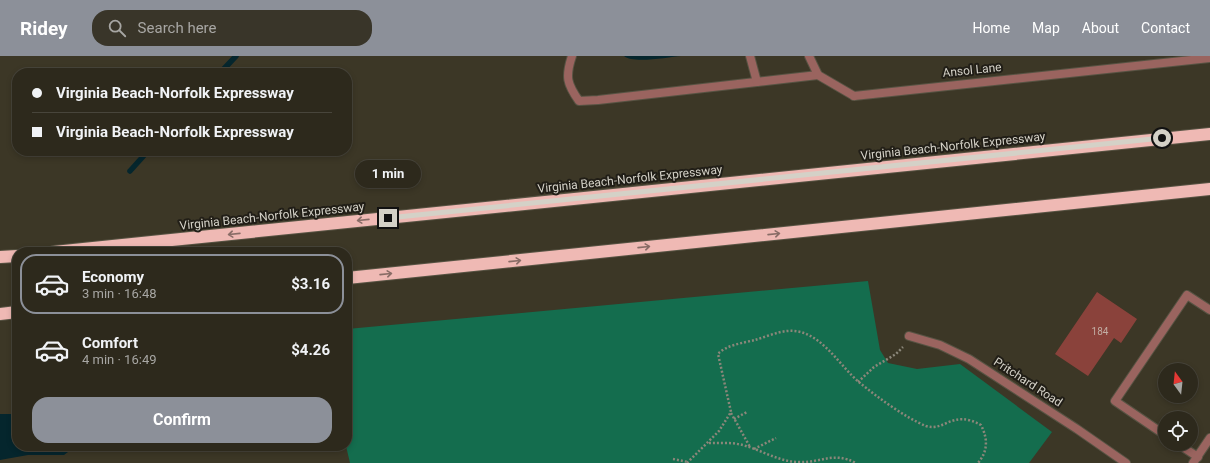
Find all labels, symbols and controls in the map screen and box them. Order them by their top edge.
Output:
search box [92,10,372,46]
text: Ridey [20,17,68,40]
icon: search [106,17,128,39]
text: Search here [138,19,217,37]
text: Home [972,20,1010,36]
text: Map [1032,20,1060,36]
text: About [1082,20,1119,36]
text: Contact [1141,20,1190,36]
street label: Ansol Lane [942,60,1002,80]
text: Virginia Beach-Norfolk Expressway [56,84,294,102]
text: Virginia Beach-Norfolk Expressway [56,123,294,141]
street label: Virginia Beach-Norfolk Expressway [860,129,1046,163]
route start [1153,129,1171,147]
callout: 1 min [355,160,421,188]
street label: Virginia Beach-Norfolk Expressway [537,162,723,196]
text: 1 min [372,166,404,181]
street label: Virginia Beach-Norfolk Expressway [179,199,365,233]
route end [379,209,397,227]
one-way arrow [357,217,370,224]
one-way arrow [228,230,241,237]
one-way arrow [767,230,780,238]
one-way arrow [637,244,650,251]
one-way arrow [508,257,521,264]
icon: car [34,266,70,302]
text: Economy [82,268,144,286]
one-way arrow [379,270,392,278]
text: $3.16 [291,275,330,293]
text: 3 min · 16:48 [82,286,157,301]
house number: 184 [1092,326,1109,337]
icon: car [34,332,70,368]
text: Comfort [82,334,138,352]
text: $4.26 [291,341,330,359]
text: 4 min · 16:49 [82,352,157,367]
street label: Pritchard Road [991,355,1065,409]
north arrow [1158,363,1198,403]
map controls [1158,363,1198,451]
button: Confirm [32,397,332,443]
button: locate [1158,411,1198,451]

